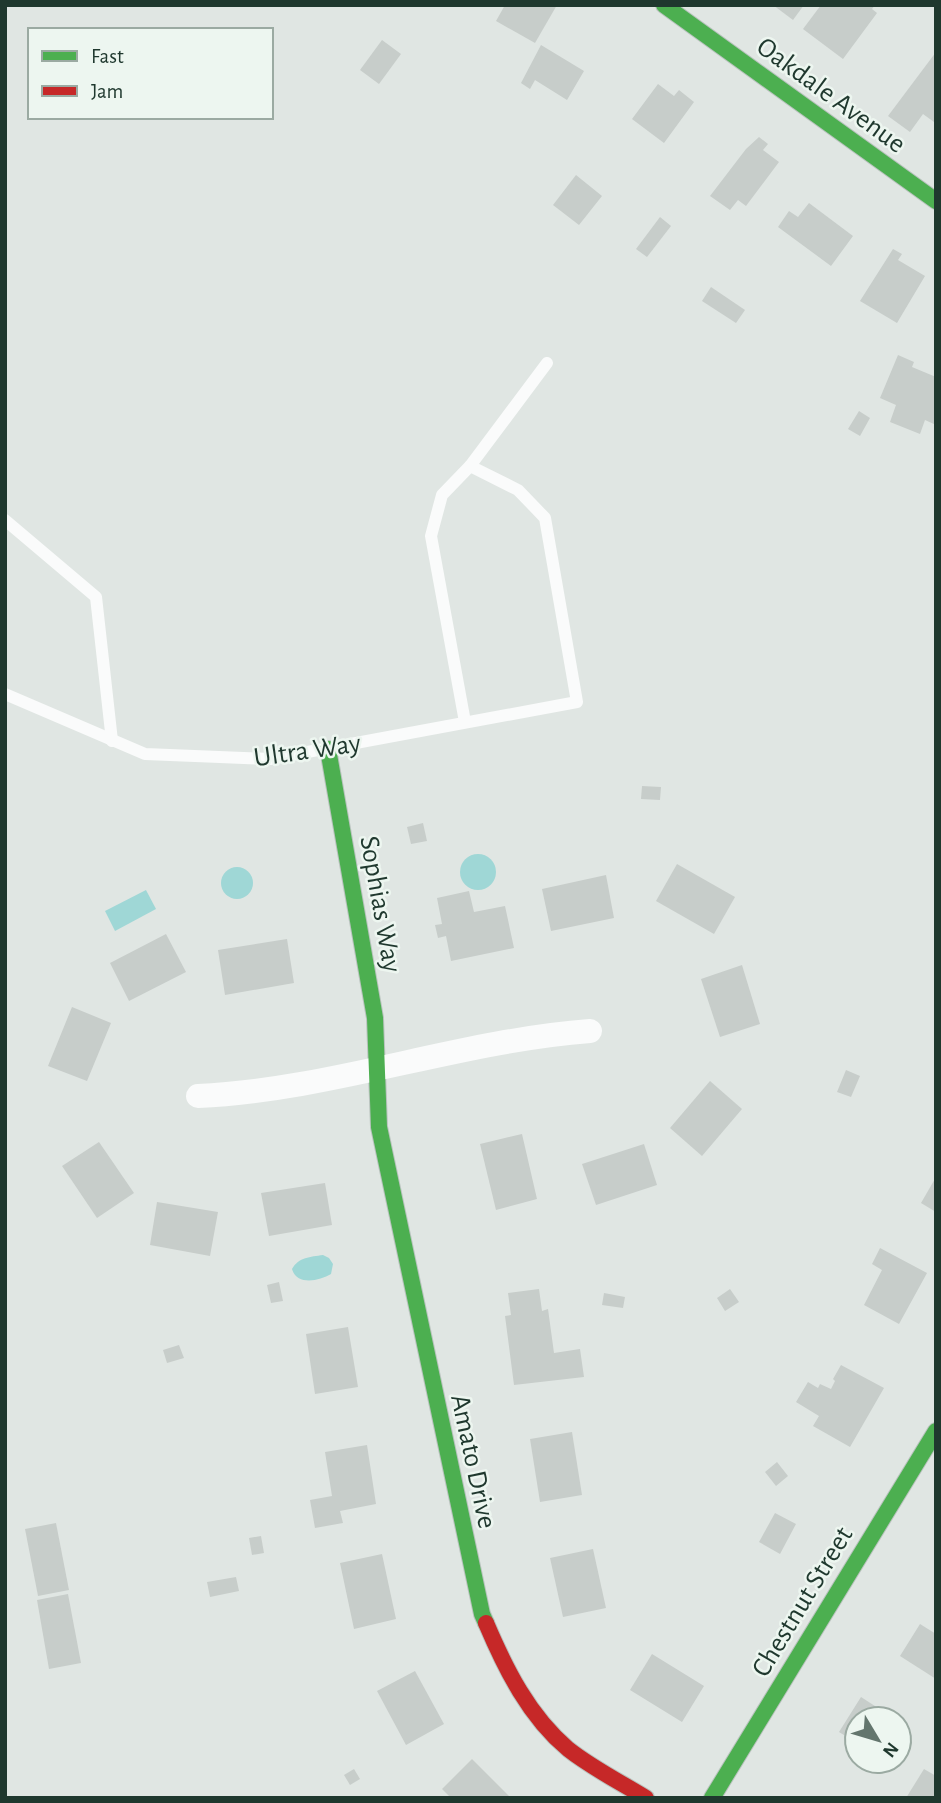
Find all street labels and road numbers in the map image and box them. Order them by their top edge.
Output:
street label: Oakdale Avenue [751,32,910,159]
street label: Ultra Way [252,730,363,772]
street label: Sophias Way [354,834,406,975]
street label: Amato Drive [445,1392,501,1531]
street label: Chestnut Street [747,1522,858,1682]

